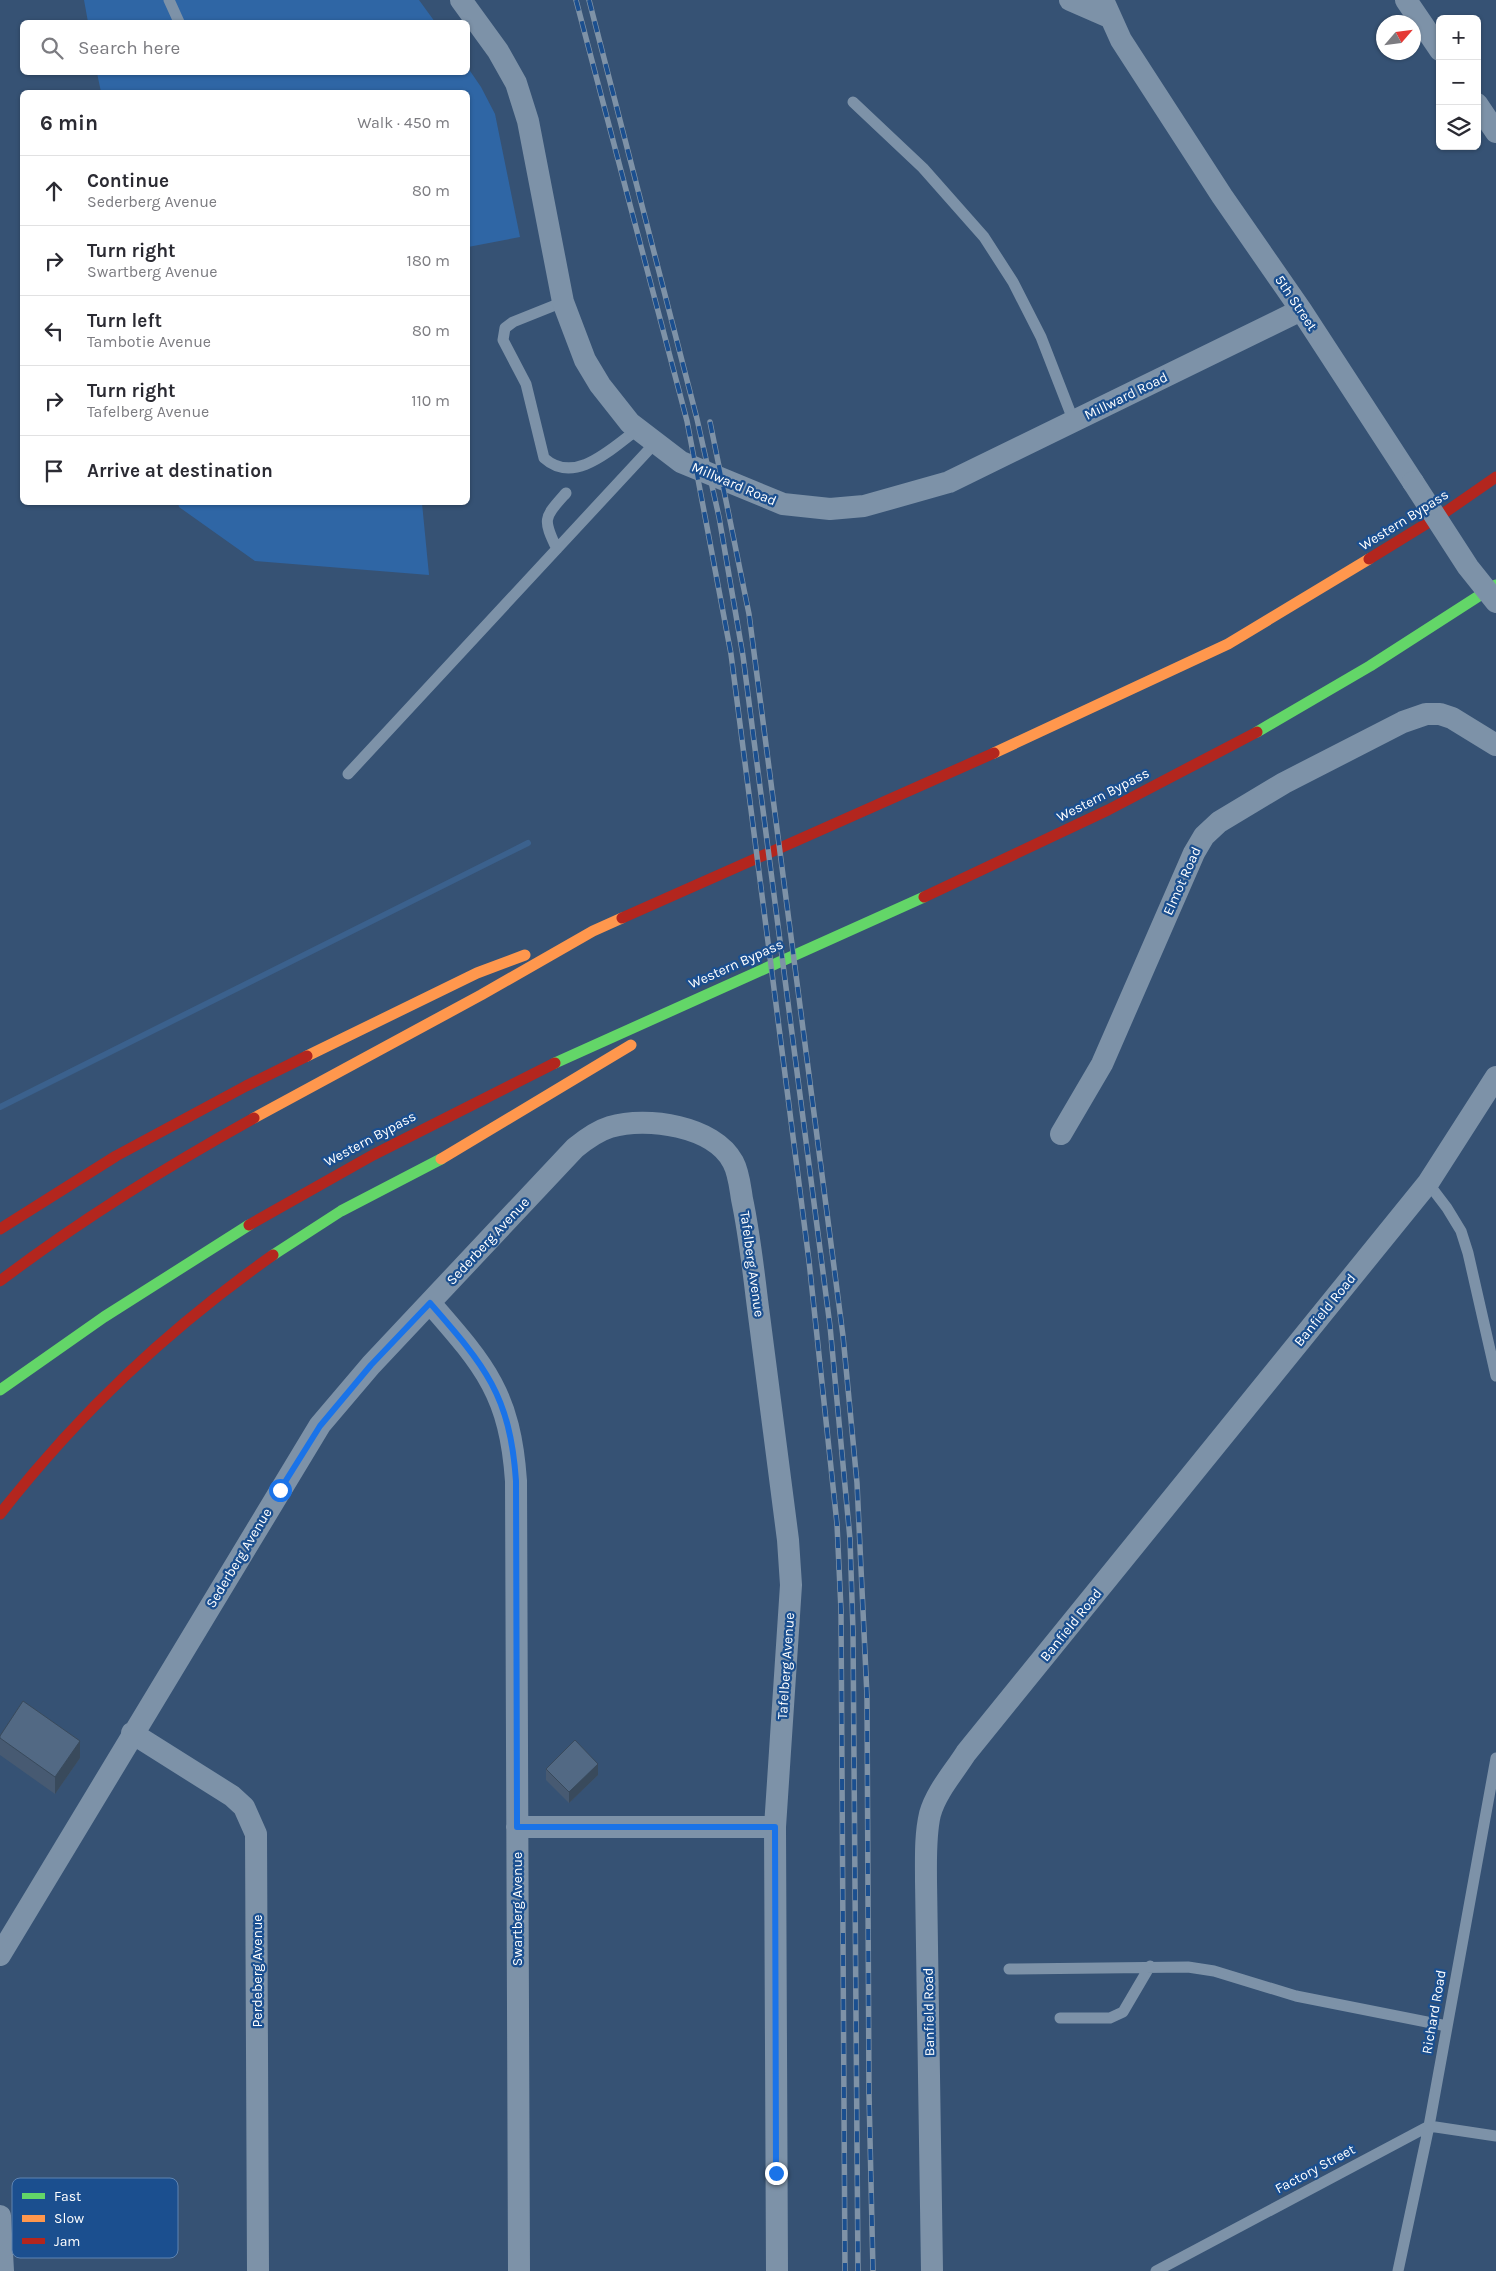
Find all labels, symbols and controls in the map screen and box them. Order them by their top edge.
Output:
north arrow [1376,15,1421,60]
map controls [1436,15,1481,150]
button: + [1436,15,1481,60]
search box [20,20,470,75]
icon: search [38,34,66,62]
text: Search here [78,37,180,59]
button: − [1436,60,1481,105]
button: layers [1436,105,1481,150]
text: 6 min [40,111,98,135]
text: Walk · 450 m [357,113,450,132]
text: Continue [87,170,169,192]
icon: ahead [40,177,68,205]
text: 80 m [412,181,450,200]
text: Sederberg Avenue [87,192,217,211]
text: Turn right [87,240,176,262]
icon: right [40,247,68,275]
text: 180 m [407,251,450,270]
text: Swartberg Avenue [87,262,218,281]
street label: 5th Street [1271,272,1321,334]
text: Turn left [87,310,162,332]
icon: left [40,317,68,345]
text: 80 m [412,321,450,340]
text: Tambotie Avenue [87,332,211,351]
street label: Millward Road [1082,368,1170,424]
text: Turn right [87,380,176,402]
icon: right [40,387,68,415]
text: 110 m [411,391,450,410]
text: Tafelberg Avenue [87,402,209,421]
icon: arrive [40,457,68,485]
street label: Millward Road [689,458,779,510]
text: Arrive at destination [87,460,273,482]
street label: Western Bypass [1356,486,1452,554]
street label: Western Bypass [1054,764,1152,826]
street label: Elmot Road [1159,844,1205,918]
street label: Western Bypass [686,936,786,992]
street label: Western Bypass [321,1108,419,1170]
street label: Sederberg Avenue [443,1194,533,1288]
street label: Tafelberg Avenue [736,1210,768,1318]
street label: Banfield Road [1290,1270,1360,1350]
route start [269,1479,292,1502]
street label: Sederberg Avenue [202,1505,276,1611]
street label: Banfield Road [1036,1585,1106,1665]
street label: Tafelberg Avenue [774,1612,798,1720]
street label: Swartberg Avenue [509,1852,526,1966]
street label: Perdeberg Avenue [249,1914,266,2028]
street label: Banfield Road [920,1967,938,2057]
street label: Richard Road [1418,1969,1450,2055]
street label: Factory Street [1272,2141,1358,2197]
route end [765,2162,788,2185]
legend [12,2178,178,2258]
text: Fast [54,2188,81,2205]
text: Slow [54,2210,84,2227]
text: Jam [54,2233,80,2250]

